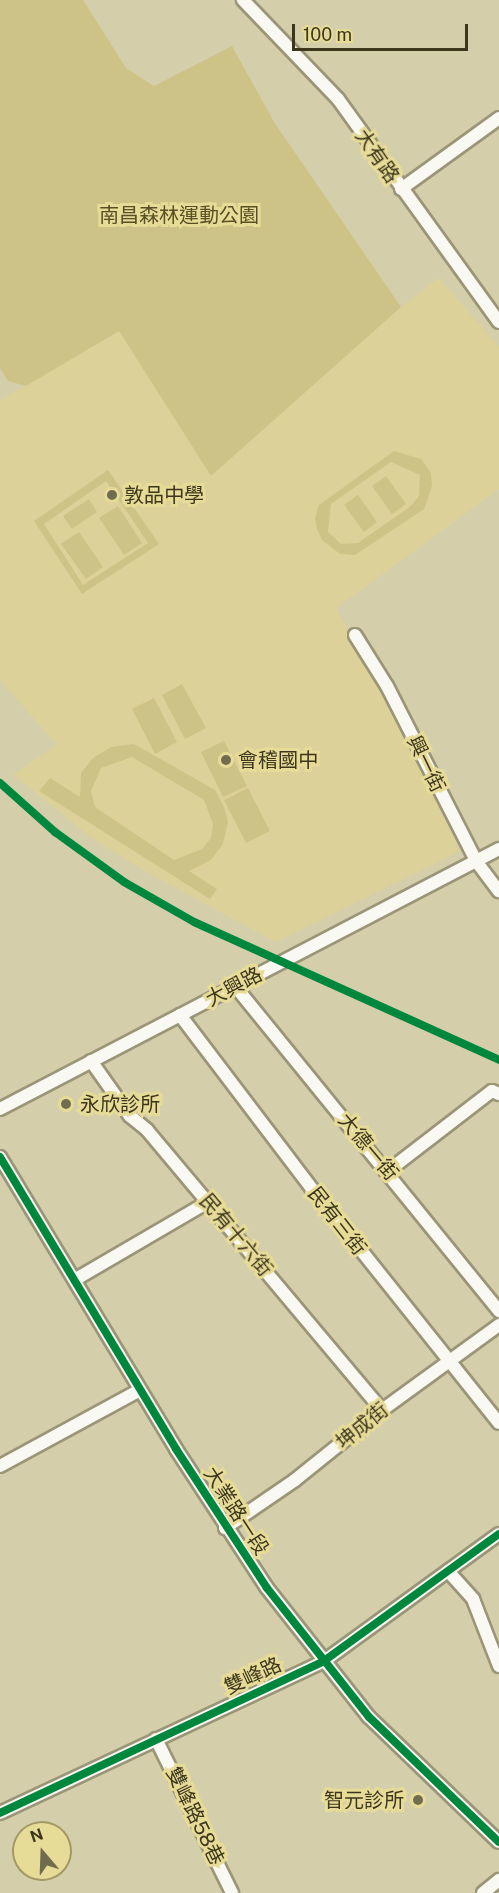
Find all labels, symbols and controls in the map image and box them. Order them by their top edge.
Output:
scale bar [295,12,470,50]
text: 100 m [303,24,352,45]
street label: 大有路 [350,125,404,187]
park label: 南昌森林運動公園 [99,203,259,227]
place label: 敦品中學 [124,483,204,507]
marker: 敦品中學 [105,488,119,502]
street label: 興一街 [402,732,450,796]
place label: 會稽國中 [238,748,318,772]
marker: 會稽國中 [219,753,233,767]
street label: 大興路 [202,962,266,1012]
place label: 永欣診所 [80,1092,160,1116]
marker: 永欣診所 [57,1095,75,1113]
street label: 大德一街 [333,1109,403,1185]
street label: 民有三街 [303,1182,371,1260]
street label: 民有十六街 [195,1189,277,1281]
street label: 坤成街 [331,1398,393,1454]
street label: 大業路一段 [199,1463,273,1559]
street label: 雙峰路 [221,1652,285,1700]
street label: 雙峰路58巷 [161,1763,229,1869]
place label: 智元診所 [324,1788,404,1812]
marker: 智元診所 [409,1791,427,1809]
north arrow [12,1821,72,1881]
text: N [28,1824,46,1846]

